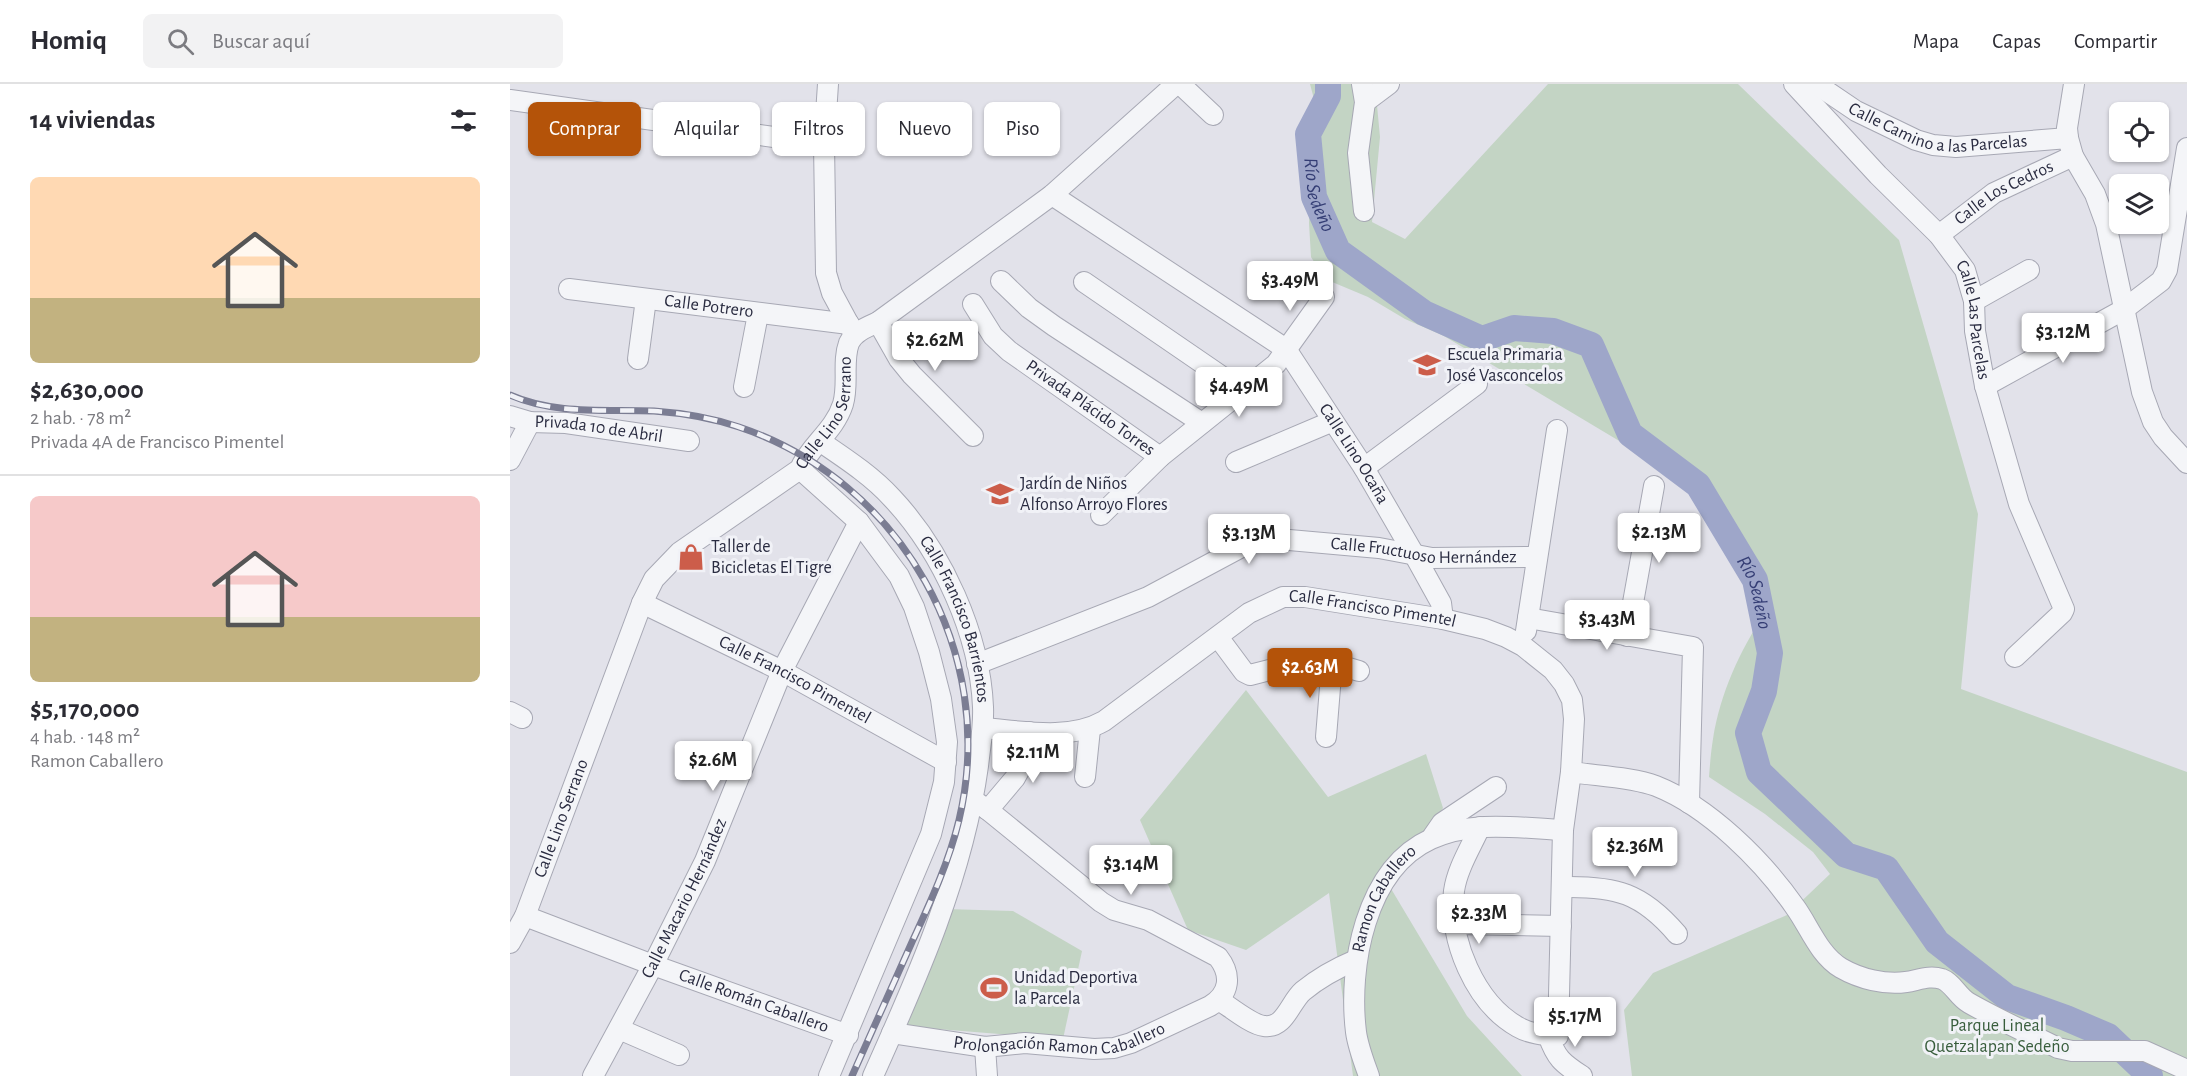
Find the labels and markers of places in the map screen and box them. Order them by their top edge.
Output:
pin: $3.49M [1241,261,1339,312]
pin: $3.12M [2014,313,2112,364]
pin: $2.62M [886,321,984,372]
place label: Escuela Primaria José Vasconcelos [1447,346,1563,385]
school or university icon: Escuela Primaria José Vasconcelos [1412,350,1442,380]
pin: $4.49M [1190,367,1288,418]
place label: Jardín de Niños Alfonso Arroyo Flores [1020,475,1168,514]
school or university icon: Jardín de Niños Alfonso Arroyo Flores [985,479,1015,509]
pin: $2.13M [1610,513,1708,564]
pin: $3.13M [1200,514,1298,565]
place label: Taller de Bicicletas El Tigre [711,538,832,577]
shop icon: Taller de Bicicletas El Tigre [676,542,706,572]
pin: $3.43M [1558,600,1656,651]
pin: $2.63M [1261,648,1359,699]
pin: $2.11M [984,733,1082,784]
pin: $2.6M [671,741,755,792]
pin: $2.36M [1586,827,1684,878]
pin: $3.14M [1082,845,1180,896]
pin: $2.33M [1430,894,1528,945]
place label: Unidad Deportiva la Parcela [1014,969,1138,1008]
sports icon: Unidad Deportiva la Parcela [979,973,1009,1003]
pin: $5.17M [1526,997,1624,1048]

